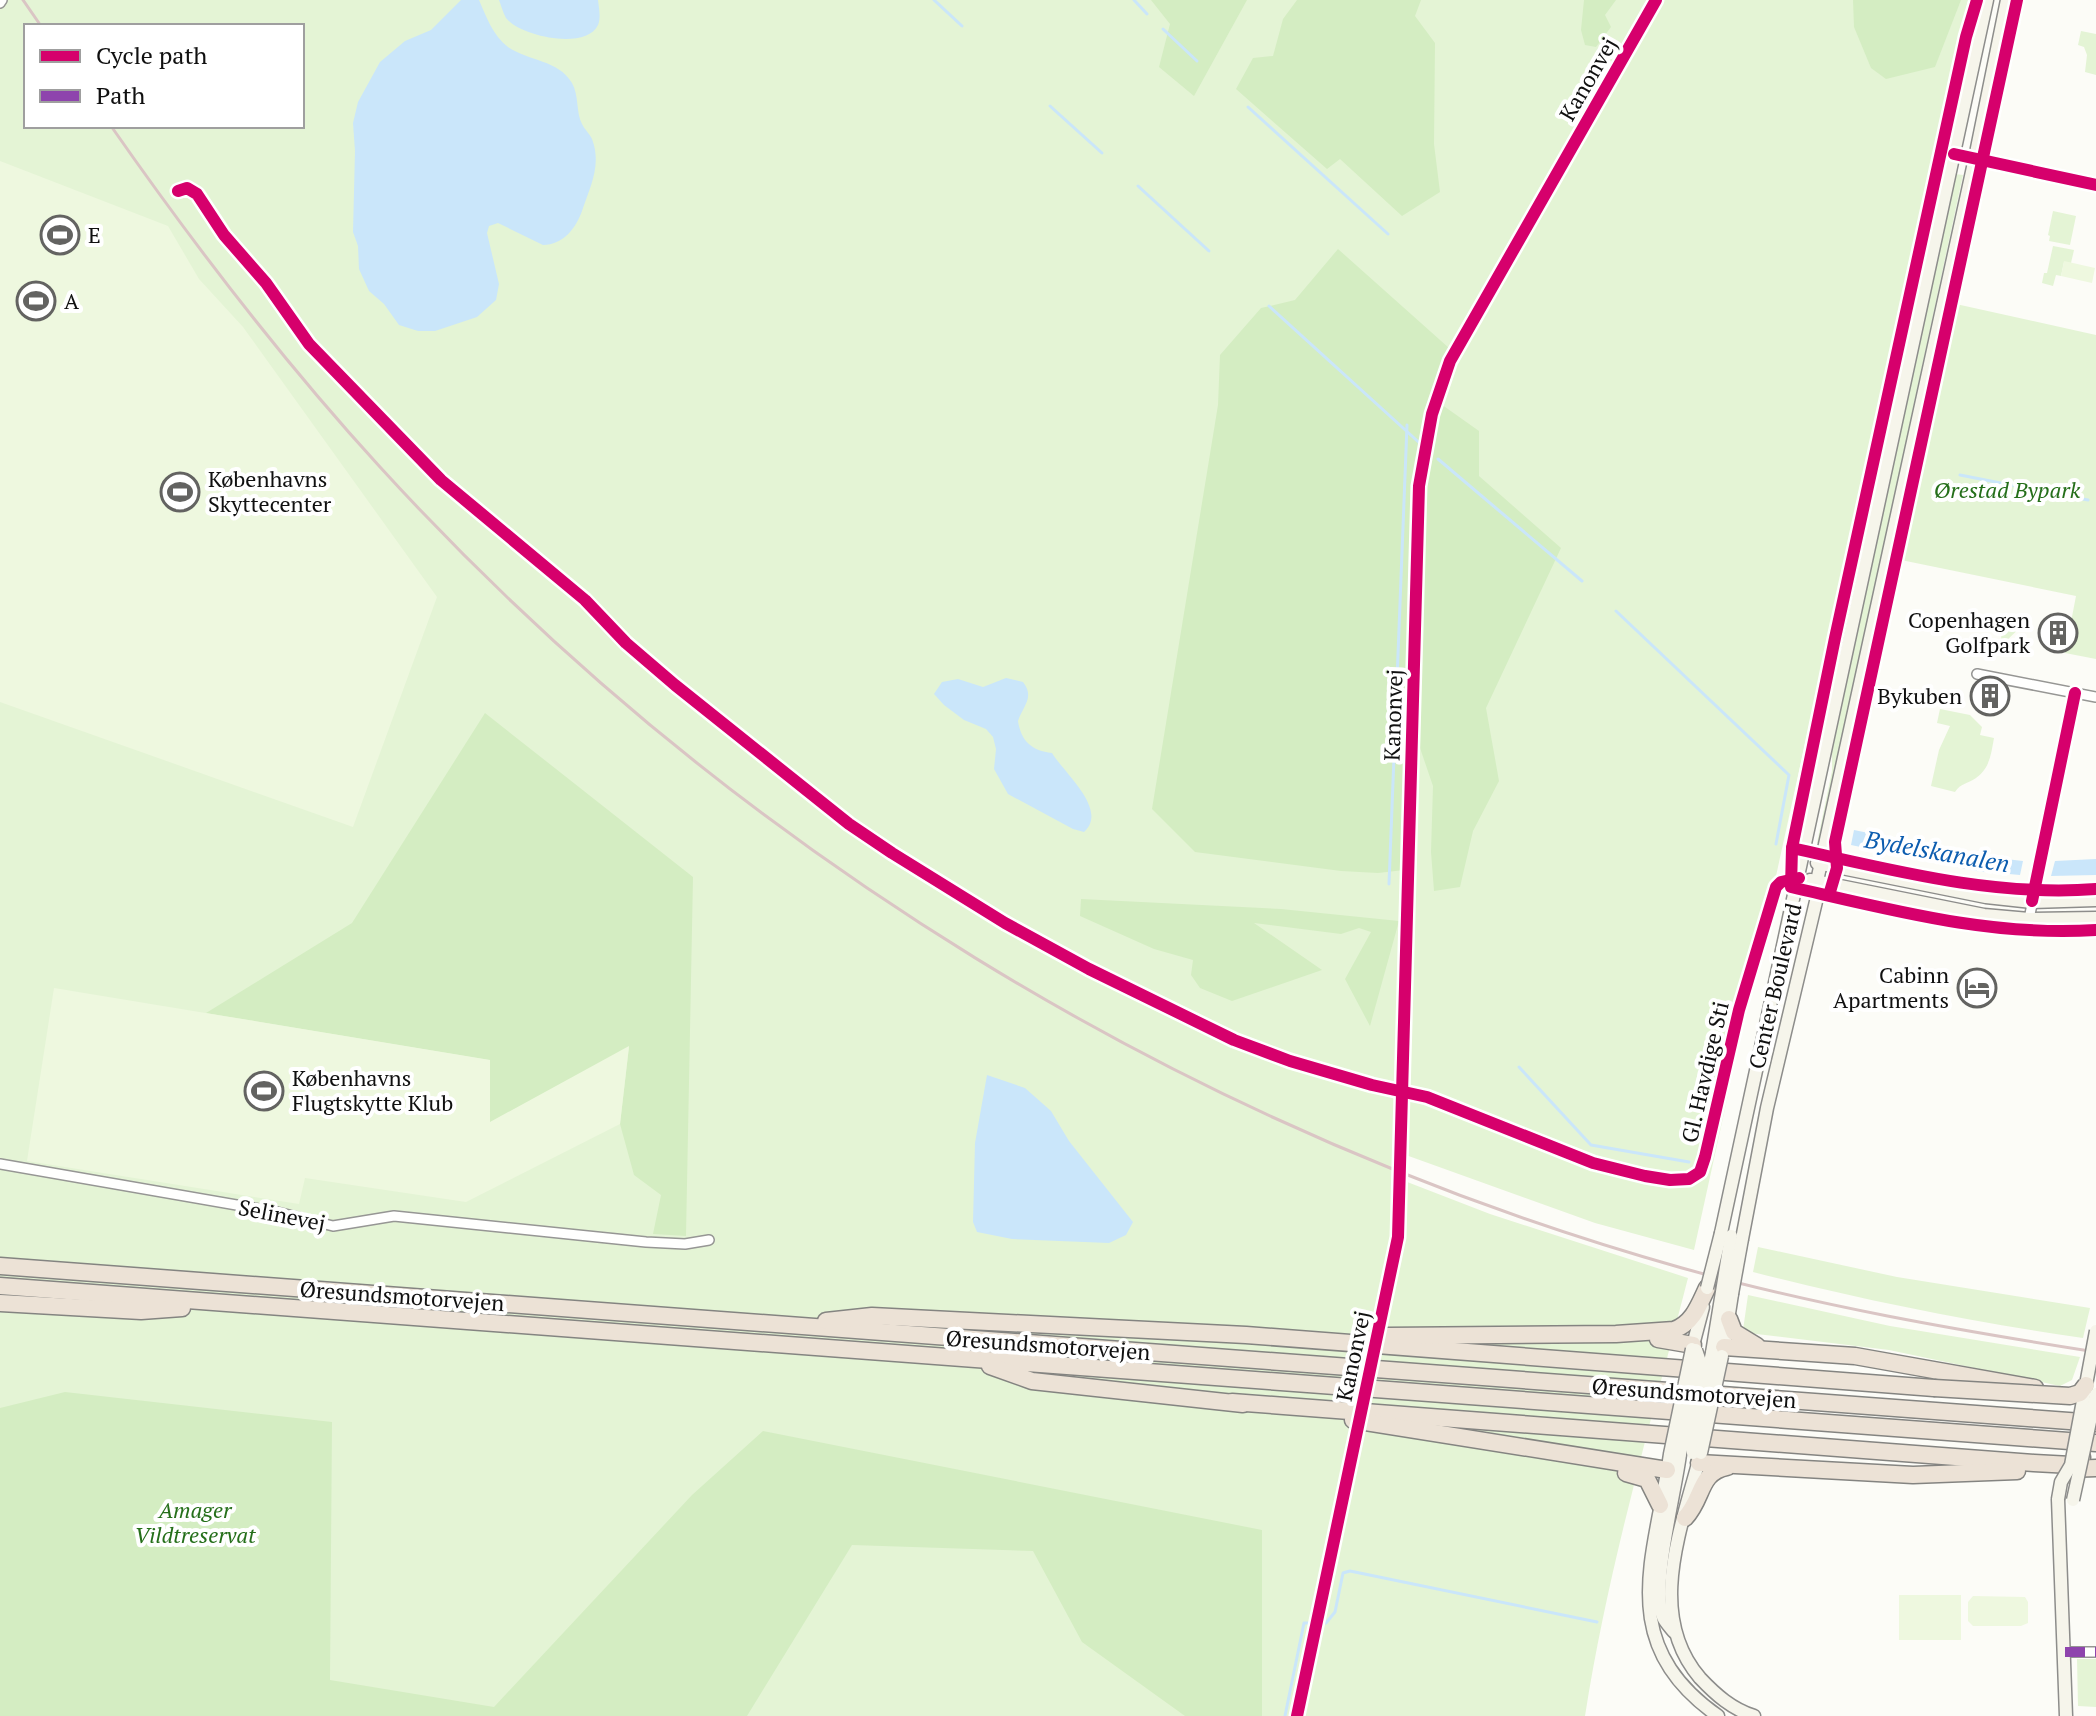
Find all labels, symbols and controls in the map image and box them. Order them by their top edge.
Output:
legend [24,24,304,128]
street label: Kanonvej [1552,32,1623,126]
text: Cycle path [96,39,207,71]
text: Path [96,79,145,111]
sports icon: E [39,214,81,256]
place label: E [88,220,101,249]
sports icon: A [15,280,57,322]
place label: A [64,286,80,315]
place label: Københavns Skyttecenter [208,464,332,518]
sports icon: Københavns Skyttecenter [159,471,201,513]
park label: Ørestad Bypark [1934,475,2081,504]
place label: Copenhagen Golfpark [1908,605,2031,659]
building icon: Copenhagen Golfpark [2037,612,2079,654]
street label: Kanonvej [1376,669,1409,761]
building icon: Bykuben [1969,675,2011,717]
place label: Bykuben [1877,681,1962,710]
water label: Bydelskanalen [1861,822,2012,879]
street label: Center Boulevard [1741,900,1808,1072]
place label: Cabinn Apartments [1833,960,1949,1014]
hotel icon: Cabinn Apartments [1956,967,1998,1009]
street label: Gl. Havdige Sti [1674,998,1735,1145]
place label: Københavns Flugtskytte Klub [292,1063,453,1117]
sports icon: Københavns Flugtskytte Klub [243,1070,285,1112]
street label: Selinevej [236,1192,328,1237]
street label: Øresundsmotorvejen [299,1274,505,1317]
street label: Kanonvej [1329,1308,1376,1404]
street label: Øresundsmotorvejen [945,1323,1151,1366]
street label: Øresundsmotorvejen [1591,1371,1797,1414]
park label: Amager Vildtreservat [134,1495,256,1549]

